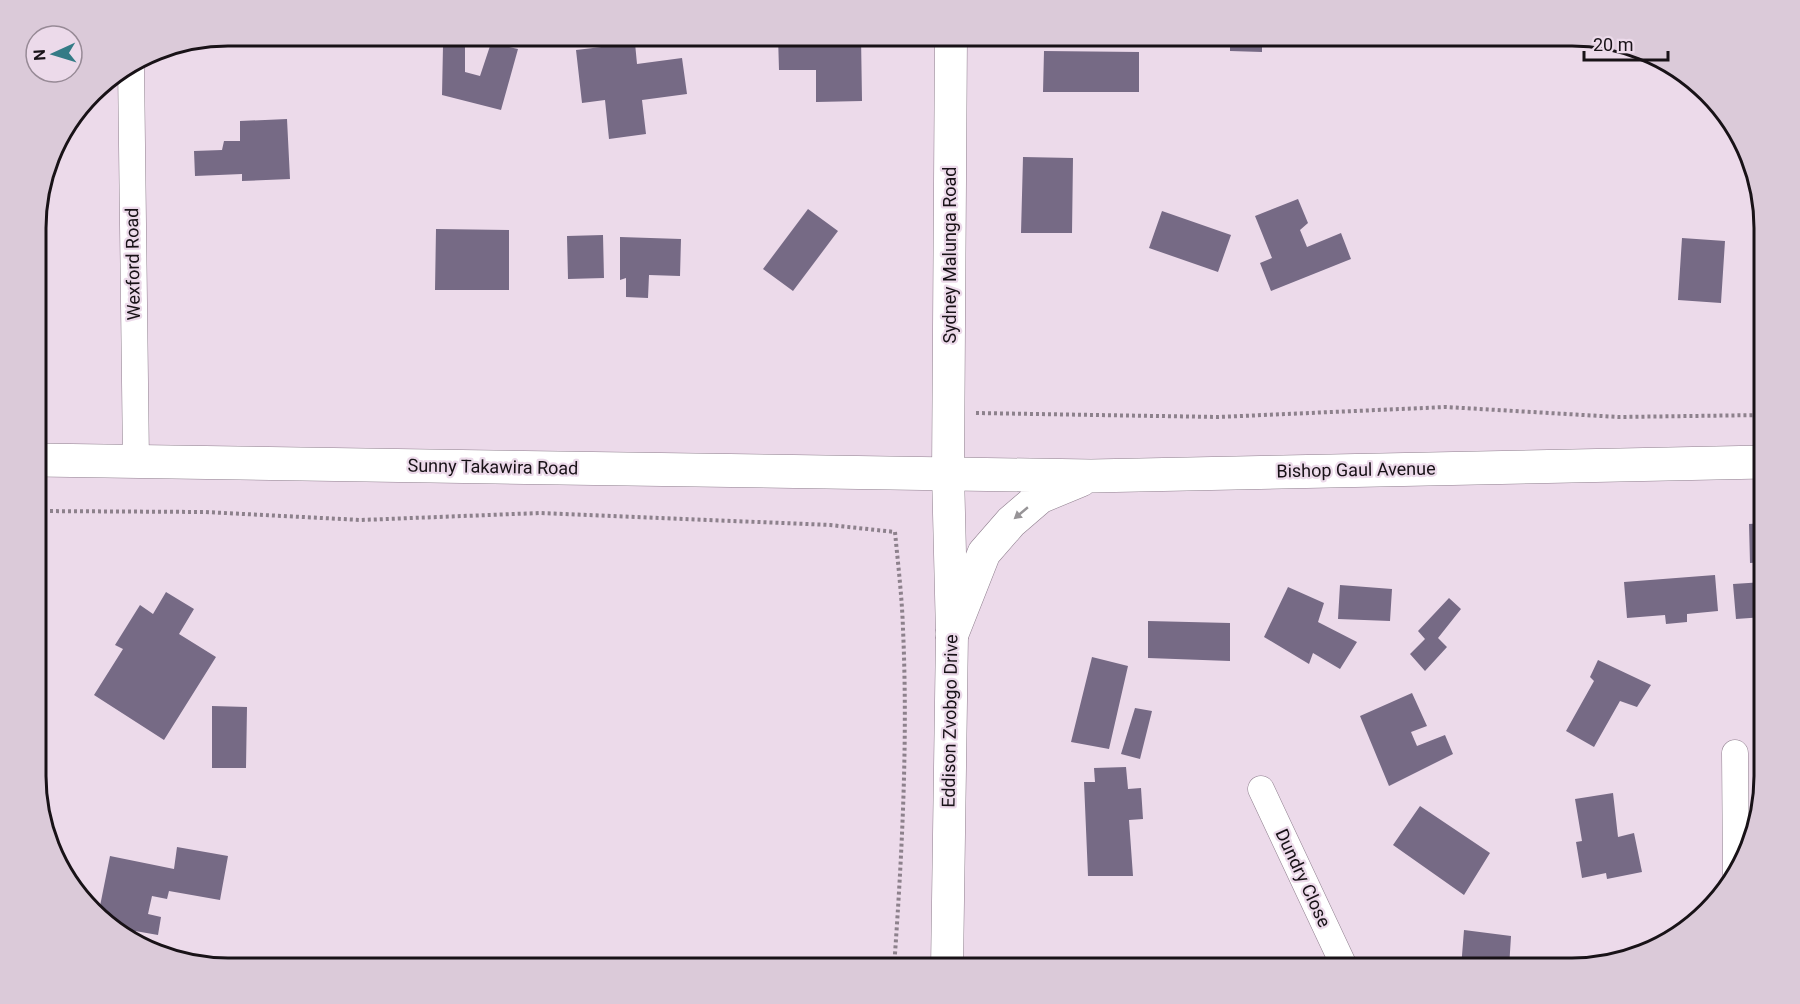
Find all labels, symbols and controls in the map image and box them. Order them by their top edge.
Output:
north arrow [24,24,84,84]
scale bar [1584,24,1668,62]
text: 20 m [1593,34,1633,55]
text: N [30,49,49,61]
street label: Sydney Malunga Road [939,166,960,344]
street label: Wexford Road [121,208,144,320]
street label: Sunny Takawira Road [407,455,579,478]
street label: Bishop Gaul Avenue [1276,458,1436,481]
one-way arrow [1014,506,1029,519]
street label: Eddison Zvobgo Drive [937,634,962,808]
street label: Dundry Close [1271,825,1335,930]

